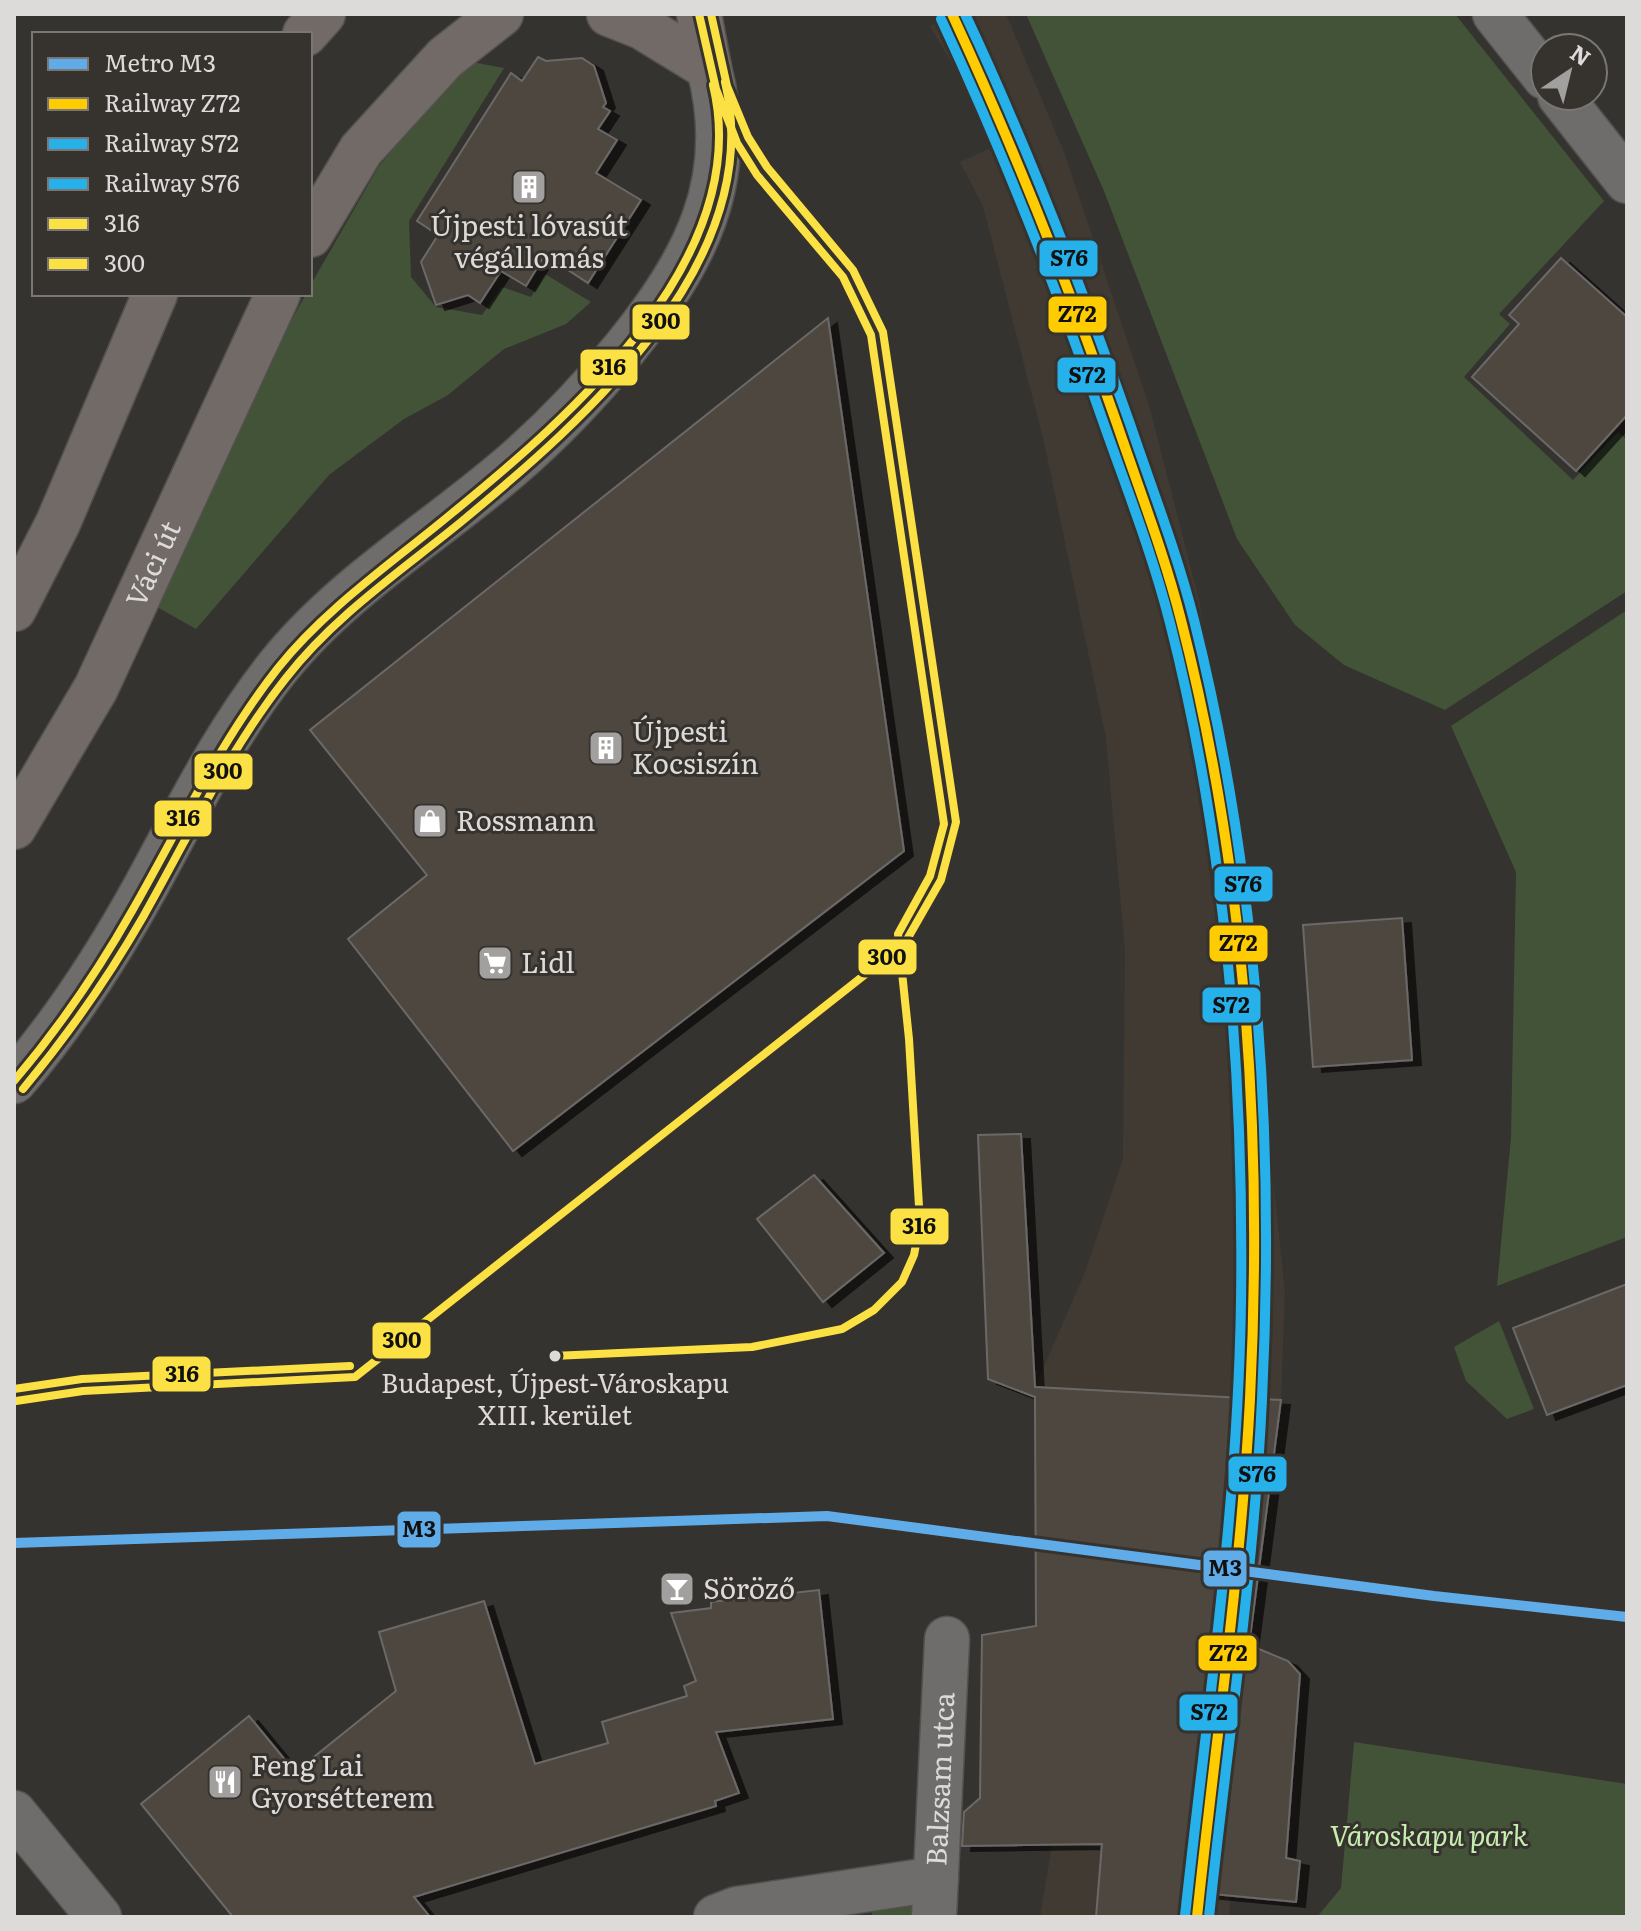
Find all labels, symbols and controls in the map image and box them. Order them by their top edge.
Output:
legend [32,32,312,296]
north arrow [1529,32,1609,112]
text: N [1564,36,1598,73]
text: Metro M3 [104,44,216,79]
text: Railway Z72 [104,84,240,119]
text: Railway S72 [104,124,239,159]
text: Railway S76 [104,164,240,199]
building icon: Újpesti lóvasút végállomás [510,168,548,206]
place label: Újpesti lóvasút végállomás [430,203,629,277]
text: 316 [104,204,140,239]
line badge: S76 [1038,239,1099,278]
text: S76 [1050,240,1088,273]
text: 300 [104,244,145,279]
line badge: Z72 [1047,295,1108,334]
text: Z72 [1057,296,1097,329]
line badge: 300 [631,303,691,341]
text: 300 [641,303,681,336]
line badge: 316 [579,348,639,387]
text: 316 [592,349,626,382]
line badge: S72 [1056,356,1117,394]
text: S72 [1068,357,1106,390]
street label: Váci út [113,512,190,613]
place label: Újpesti Kocsiszín [632,709,759,783]
building icon: Újpesti Kocsiszín [587,729,625,767]
line badge: 300 [193,752,254,791]
text: 300 [203,753,243,786]
place label: Rossmann [456,798,596,840]
line badge: 316 [153,799,213,838]
text: 316 [166,800,200,833]
shop icon: Rossmann [411,802,449,840]
line badge: S76 [1213,865,1274,903]
text: S76 [1224,866,1262,899]
line badge: Z72 [1208,924,1269,963]
text: Z72 [1218,925,1258,958]
line badge: 300 [857,938,918,976]
text: 300 [867,939,907,972]
place label: Lidl [521,940,575,982]
supermarket icon: Lidl [476,944,514,982]
line badge: S72 [1201,986,1262,1024]
text: S72 [1212,987,1250,1020]
line badge: 316 [889,1207,950,1246]
text: 316 [902,1208,936,1241]
line badge: 300 [371,1321,432,1360]
text: 300 [382,1322,422,1355]
marker: Budapest, Újpest-Városkapu XIII. kerület [547,1348,563,1364]
line badge: 316 [151,1355,212,1393]
text: 316 [165,1356,199,1389]
place label: Budapest, Újpest-Városkapu XIII. kerület [381,1362,729,1433]
line badge: S76 [1227,1455,1288,1493]
text: S76 [1238,1456,1276,1489]
line badge: M3 [396,1510,442,1549]
text: M3 [402,1511,436,1544]
line badge: M3 [1202,1549,1248,1588]
text: M3 [1208,1550,1242,1583]
place label: Söröző [703,1566,795,1608]
bar icon: Söröző [658,1570,696,1608]
line badge: Z72 [1197,1634,1258,1672]
text: Z72 [1208,1635,1248,1668]
street label: Balzsam utca [913,1691,963,1867]
line badge: S72 [1178,1693,1239,1732]
text: S72 [1190,1694,1228,1727]
place label: Feng Lai Gyorsétterem [251,1743,434,1817]
restaurant icon: Feng Lai Gyorsétterem [206,1763,244,1801]
park label: Városkapu park [1330,1813,1529,1855]

